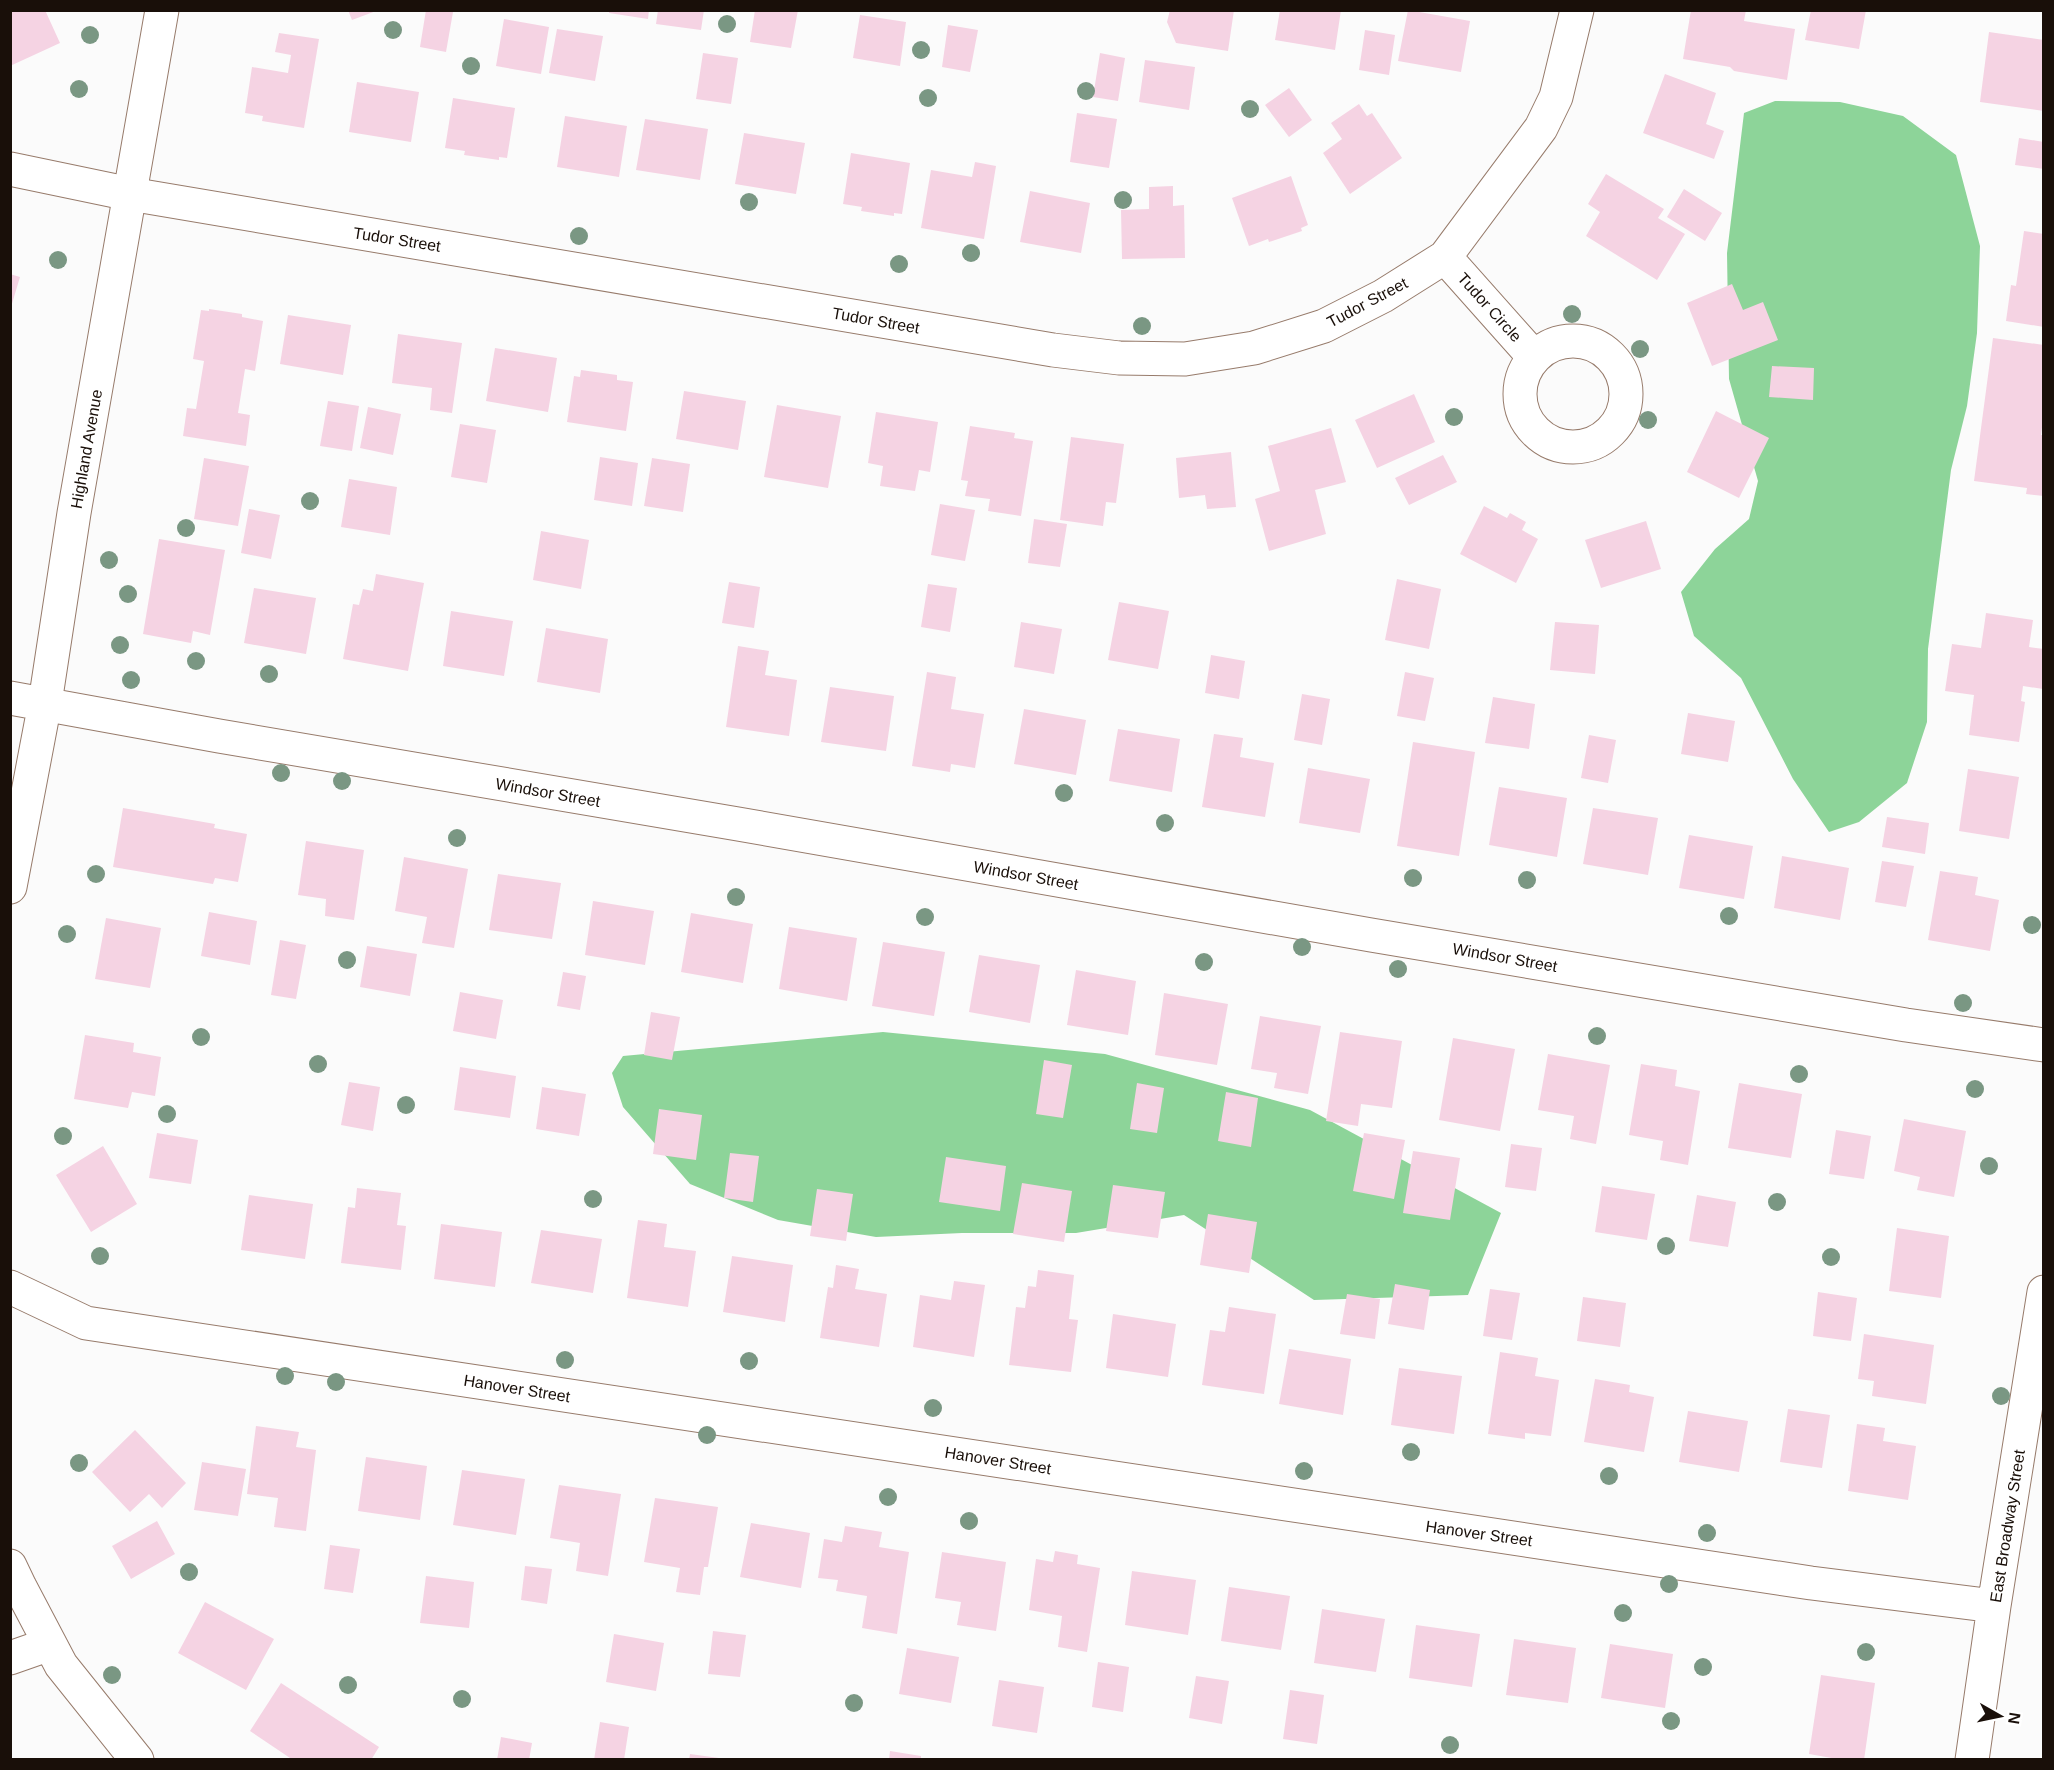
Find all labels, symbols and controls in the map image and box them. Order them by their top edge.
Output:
street label: Tudor Street [352,224,442,255]
street label: Tudor Circle [1454,269,1525,345]
street label: Tudor Street [1324,274,1411,331]
street label: Tudor Street [831,304,921,337]
street label: Highland Avenue [68,388,105,510]
street label: Windsor Street [494,775,602,810]
street label: Windsor Street [972,858,1080,893]
street label: Windsor Street [1451,940,1559,975]
street label: Hanover Street [462,1372,572,1405]
street label: Hanover Street [943,1444,1053,1477]
street label: East Broadway Street [1987,1448,2028,1604]
street label: Hanover Street [1424,1518,1534,1549]
north arrow [1970,1686,2030,1746]
text: N [2005,1711,2024,1725]

